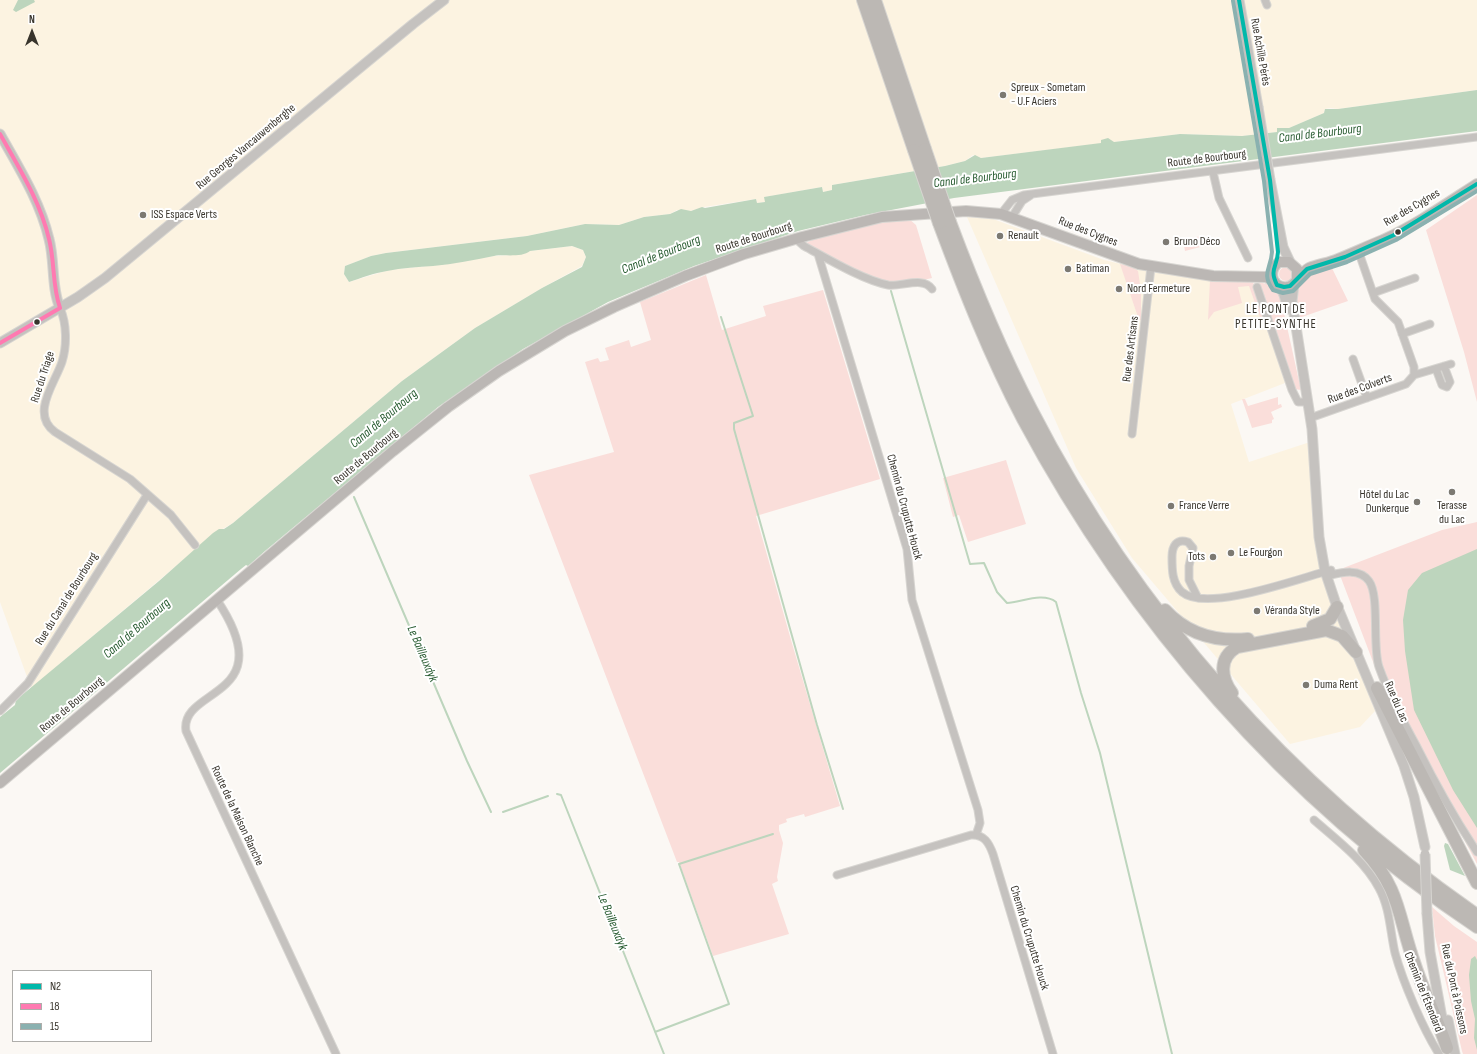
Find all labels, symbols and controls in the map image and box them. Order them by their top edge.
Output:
north arrow [12,12,52,52]
text: N [29,13,35,26]
street label: Rue Achille Pérès [1247,17,1273,87]
place label: Spreux - Sometam - U.F Aciers [1011,81,1085,109]
marker: Spreux - Sometam - U.F Aciers [998,90,1008,100]
street label: Rue Georges Vancauwenberghe [193,101,299,193]
water label: Canal de Bourbourg [1278,121,1362,147]
street label: Route de Bourbourg [1167,147,1247,171]
water label: Canal de Bourbourg [933,166,1017,192]
street label: Rue des Cygnes [1381,186,1443,230]
place label: ISS Espace Verts [151,208,217,222]
marker: ISS Espace Verts [138,210,148,220]
street label: Rue des Cygnes [1056,214,1120,250]
street label: Route de Bourbourg [714,219,794,257]
unlabelled marker [1393,227,1403,237]
place label: Renault [1008,229,1039,243]
marker: Renault [995,231,1005,241]
water label: Canal de Bourbourg [619,232,703,278]
place label: Bruno Déco [1174,235,1220,249]
marker: Bruno Déco [1161,237,1171,247]
place label: Batiman [1076,262,1109,276]
marker: Batiman [1063,264,1073,274]
place label: Nord Fermeture [1127,282,1190,296]
marker: Nord Fermeture [1114,284,1124,294]
district label: LE PONT DE PETITE-SYNTHE [1235,302,1317,333]
street label: Rue des Artisans [1120,315,1142,383]
unlabelled marker [32,317,42,327]
street label: Rue du Triage [28,350,58,404]
street label: Rue des Colverts [1326,371,1394,407]
water label: Canal de Bourbourg [347,386,421,452]
street label: Route de Bourbourg [331,426,401,488]
street label: Chemin du Cruputte Houck [883,453,925,561]
marker: Terasse du Lac [1447,487,1457,497]
place label: Hôtel du Lac Dunkerque [1360,488,1409,516]
marker: Hôtel du Lac Dunkerque [1412,497,1422,507]
place label: France Verre [1179,499,1229,513]
place label: Terasse du Lac [1437,499,1467,527]
marker: France Verre [1166,501,1176,511]
place label: Le Fourgon [1239,546,1282,560]
marker: Le Fourgon [1226,548,1236,558]
street label: Rue du Canal de Bourbourg [33,550,101,648]
place label: Tots [1188,550,1205,564]
marker: Tots [1208,552,1218,562]
water label: Canal de Bourbourg [100,596,174,662]
place label: Véranda Style [1265,604,1320,618]
marker: Véranda Style [1252,606,1262,616]
water label: Le Bailleuxdyk [403,623,441,685]
street label: Route de Bourbourg [37,674,107,736]
place label: Duma Rent [1314,678,1358,692]
street label: Rue du Lac [1381,679,1411,725]
marker: Duma Rent [1301,680,1311,690]
street label: Route de la Maison Blanche [208,764,266,868]
street label: Chemin du Cruputte Houck [1006,884,1052,992]
water label: Le Bailleuxdyk [594,891,630,953]
street label: Rue du Pont à Poissons [1437,943,1471,1035]
street label: Chemin de l'Étendard [1400,950,1446,1034]
legend [12,970,152,1042]
text: N2 [50,979,61,994]
text: 18 [50,999,59,1014]
text: 15 [50,1019,59,1034]

